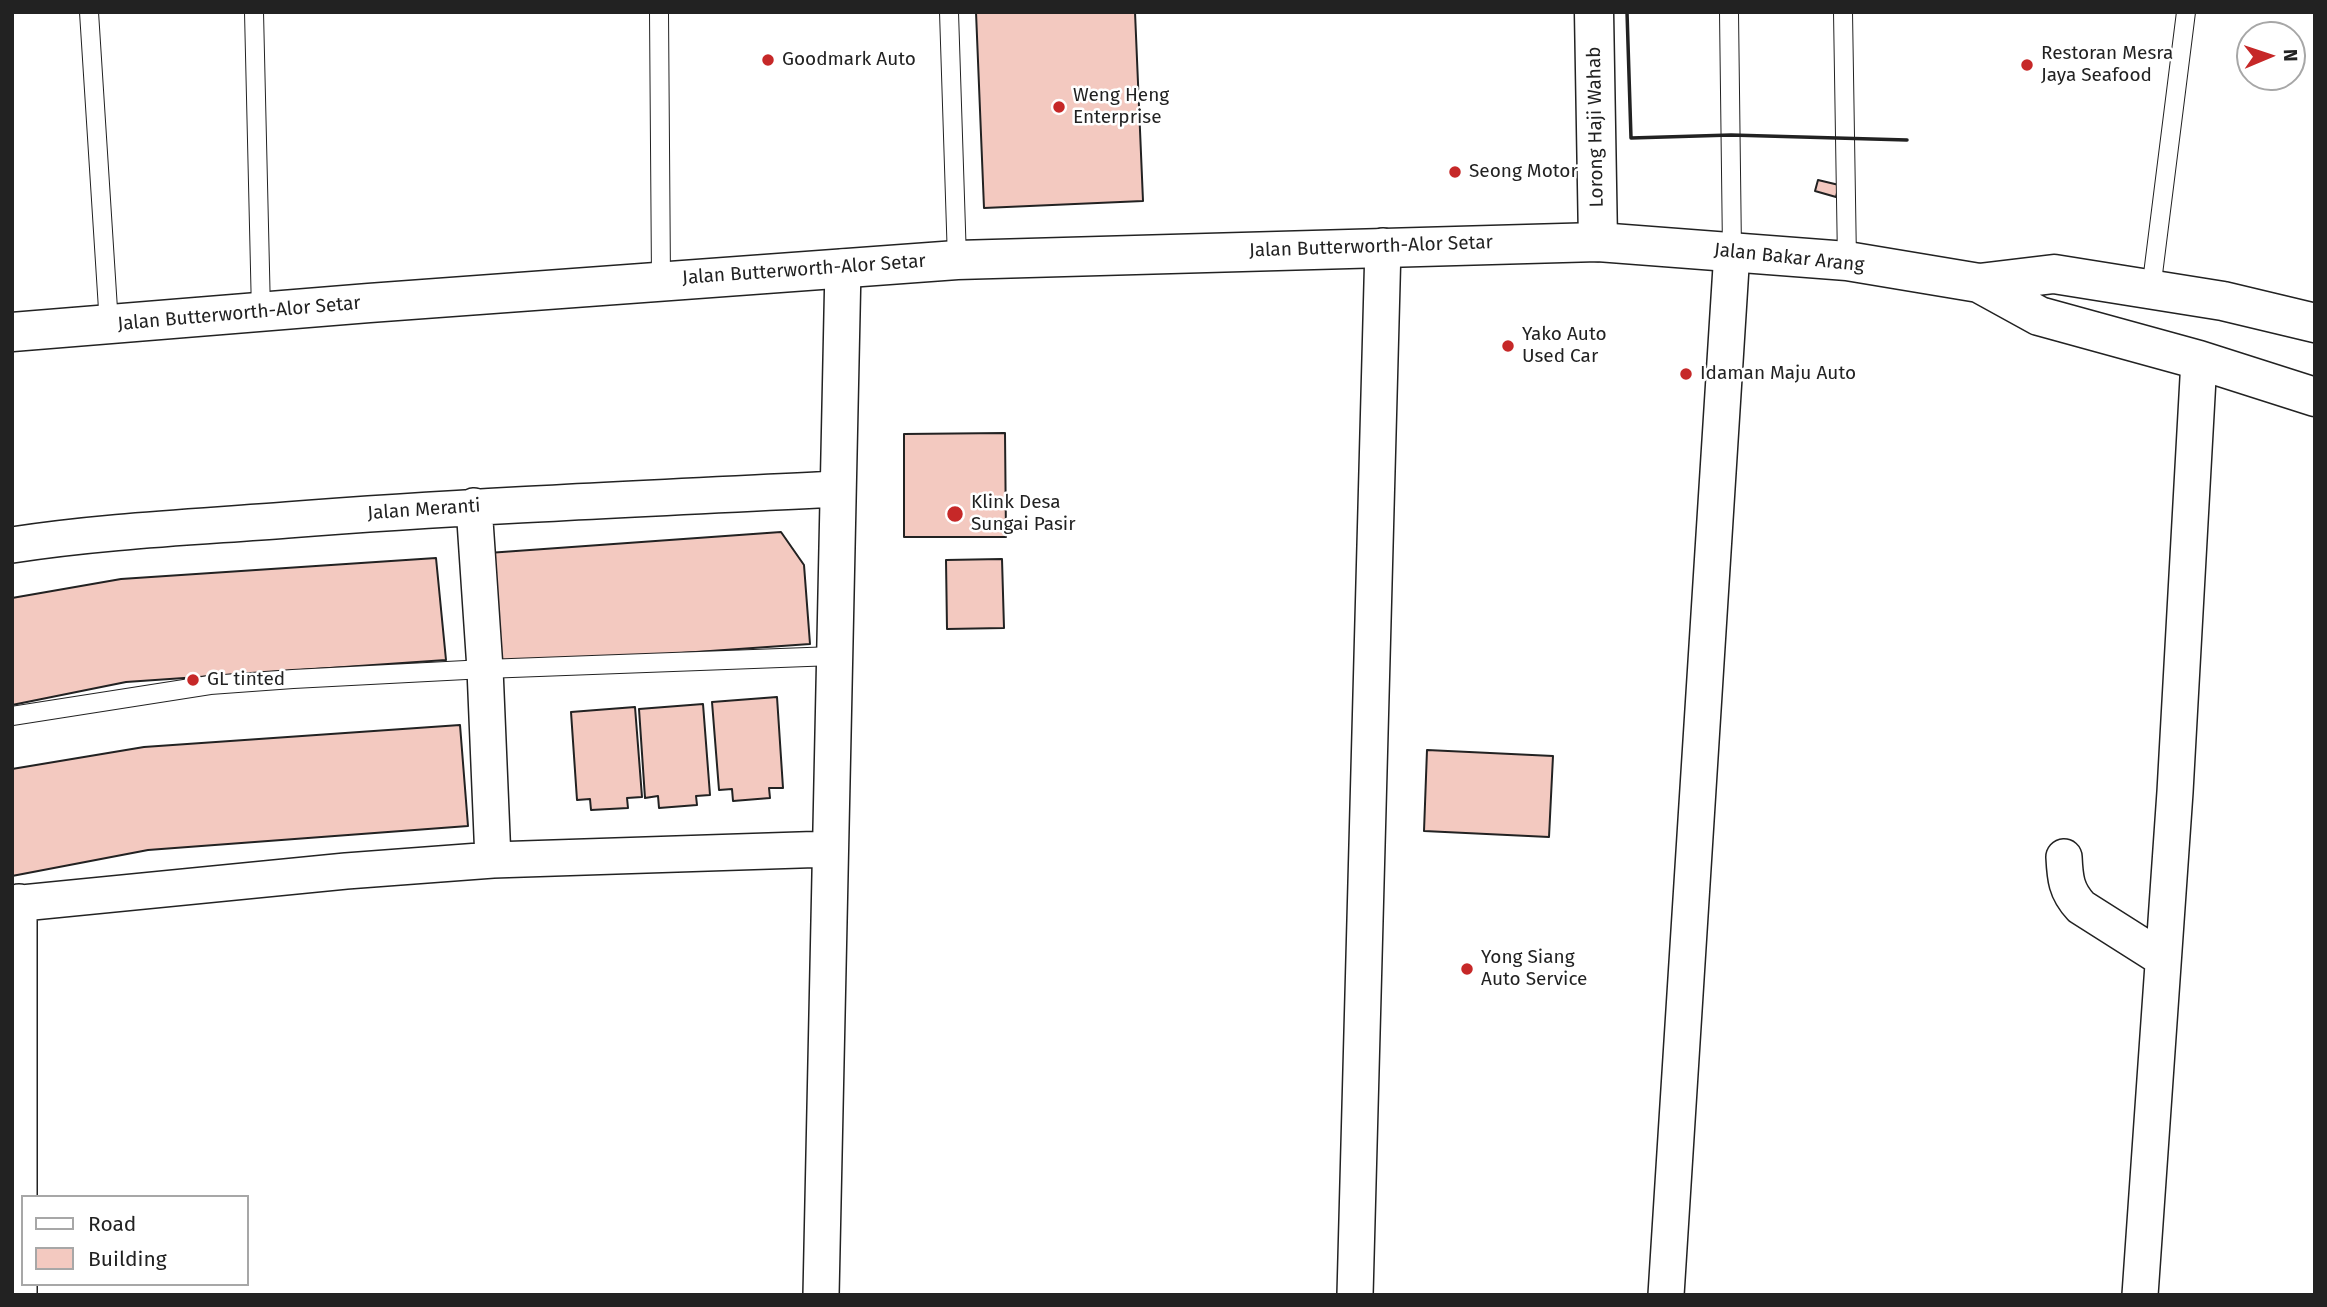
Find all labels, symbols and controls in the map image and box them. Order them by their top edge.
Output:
north arrow [2236,21,2306,91]
place label: Restoran Mesra Jaya Seafood [2041,43,2173,87]
street label: Lorong Haji Wahab [1583,46,1609,208]
place label: Goodmark Auto [782,49,916,71]
text: N [2279,49,2302,62]
marker: Goodmark Auto [760,52,776,68]
marker: Restoran Mesra Jaya Seafood [2019,57,2035,73]
place label: Weng Heng Enterprise [1073,85,1169,129]
marker: Weng Heng Enterprise [1051,99,1067,115]
place label: Seong Motor [1469,161,1578,183]
marker: Seong Motor [1447,164,1463,180]
street label: Jalan Butterworth-Alor Setar [1249,231,1493,263]
street label: Jalan Bakar Arang [1713,239,1865,277]
street label: Jalan Butterworth-Alor Setar [681,250,927,290]
street label: Jalan Butterworth-Alor Setar [116,292,362,336]
place label: Yako Auto Used Car [1522,324,1607,368]
marker: Yako Auto Used Car [1500,338,1516,354]
place label: Idaman Maju Auto [1700,363,1856,385]
marker: Idaman Maju Auto [1678,366,1694,382]
place label: Klink Desa Sungai Pasir [971,492,1075,536]
street label: Jalan Meranti [367,495,481,525]
marker: Klink Desa Sungai Pasir [945,504,965,524]
place label: GL tinted [207,669,285,691]
marker: GL tinted [185,672,201,688]
place label: Yong Siang Auto Service [1481,947,1587,991]
marker: Yong Siang Auto Service [1459,961,1475,977]
legend [21,1195,248,1286]
text: Road [88,1211,136,1237]
text: Building [88,1246,167,1272]

